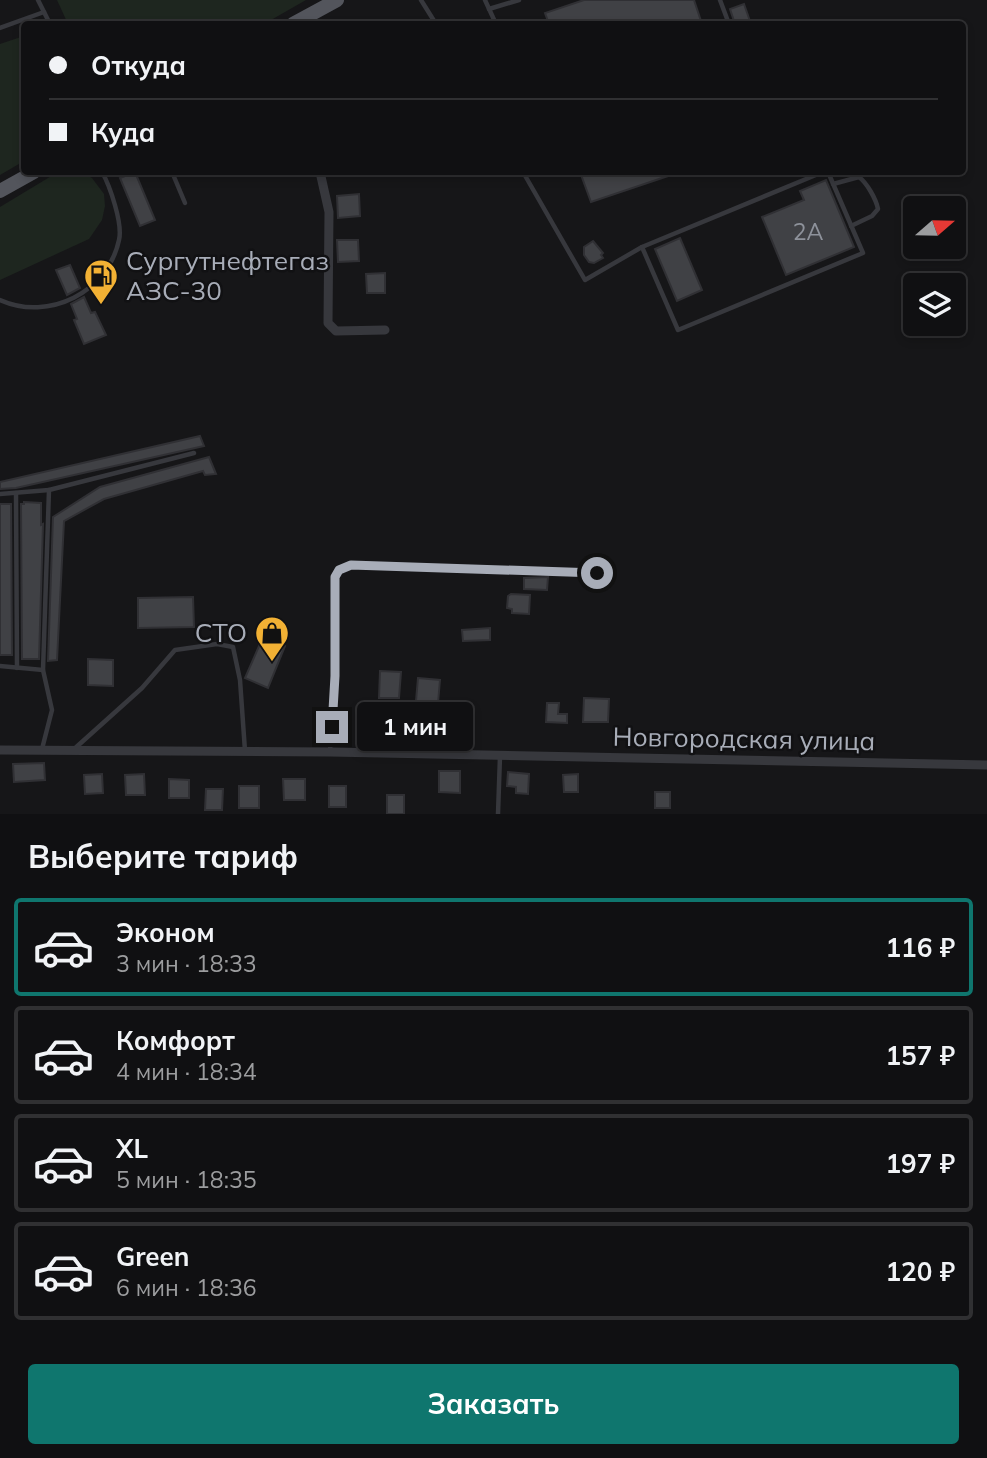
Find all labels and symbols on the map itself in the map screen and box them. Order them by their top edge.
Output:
north arrow [903,196,966,259]
house number: 2А [793,217,823,246]
place label: Сургутнефтегаз АЗС-30 [126,244,329,307]
fuel station icon: Сургутнефтегаз АЗС-30 [82,257,120,306]
route start [581,557,613,589]
shop icon: СТО [253,614,291,663]
place label: СТО [195,616,247,649]
callout: 1 мин [356,702,472,752]
route end [316,711,348,743]
street label: Новгородская улица [612,720,876,757]

